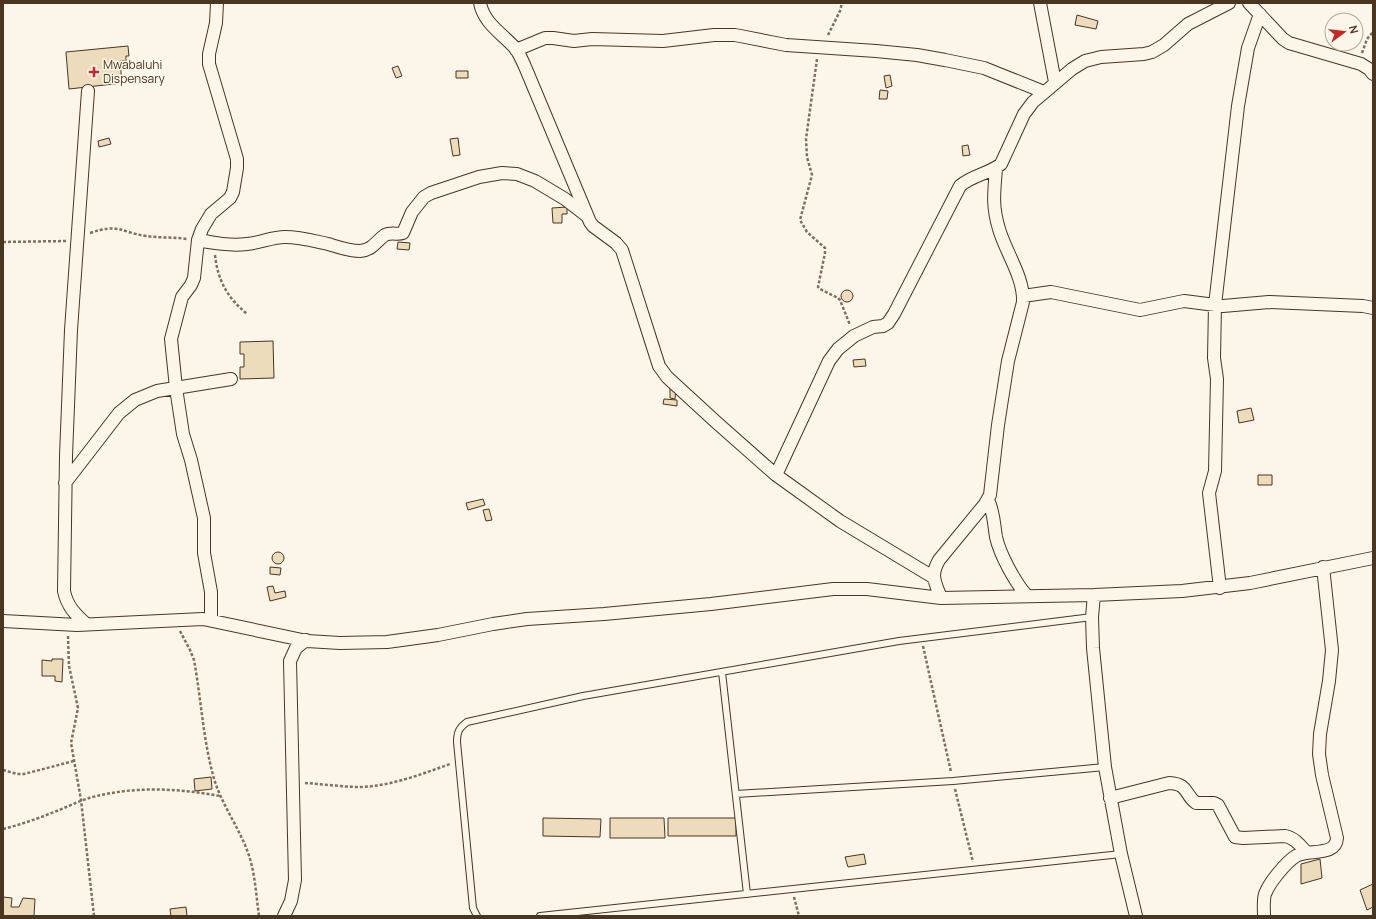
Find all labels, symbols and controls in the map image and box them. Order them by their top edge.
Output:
north arrow [1324,12,1364,52]
text: N [1346,24,1362,35]
place label: Mwabaluhi Dispensary [103,56,165,87]
marker: Mwabaluhi Dispensary [88,66,100,78]

